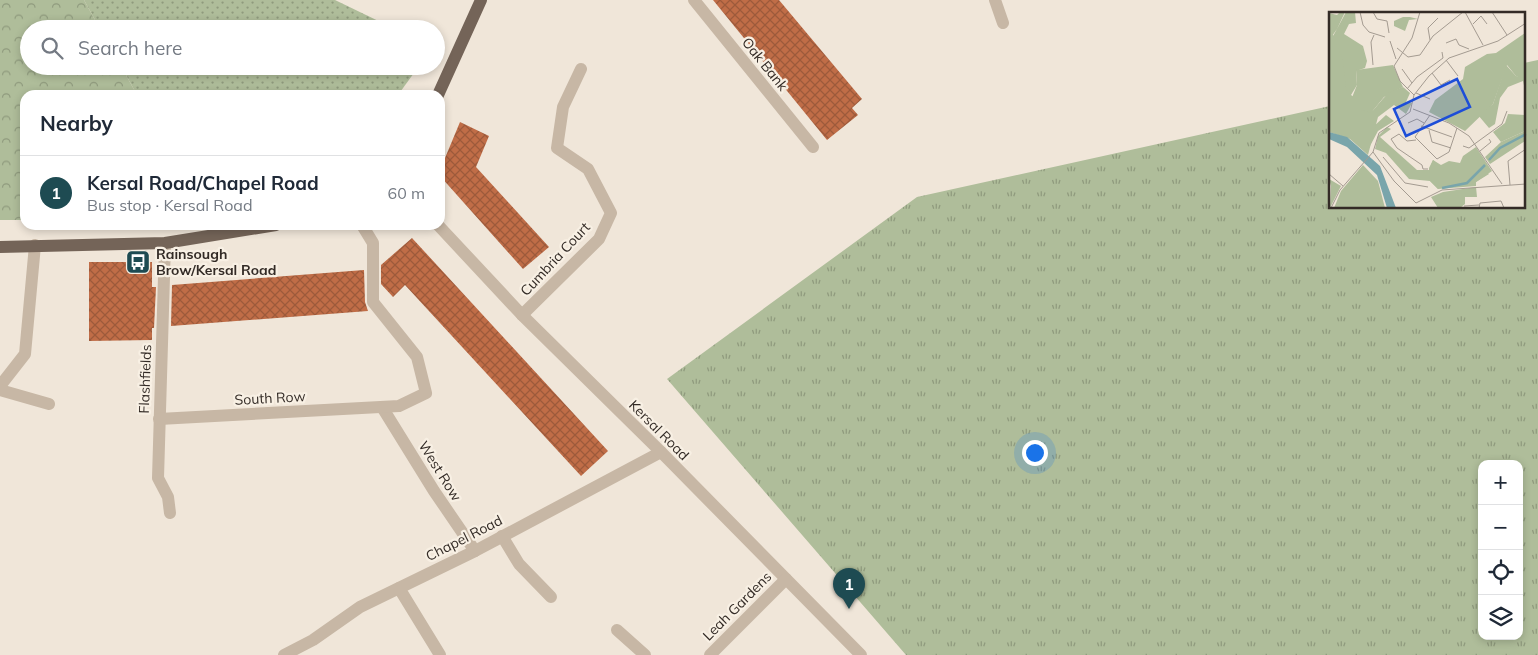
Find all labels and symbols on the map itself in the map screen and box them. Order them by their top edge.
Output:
inset map [1329,12,1526,209]
street label: Oak Bank [738,34,792,95]
street label: Cumbria Court [516,218,594,300]
place label: Rainsough Brow/Kersal Road [156,245,276,279]
bus stop icon: Rainsough Brow/Kersal Road [125,249,151,275]
street label: Flashfields [135,344,155,414]
street label: South Row [234,387,306,409]
street label: Kersal Road [625,396,693,464]
street label: West Row [415,438,465,504]
your location [1022,440,1048,466]
street label: Chapel Road [423,511,505,565]
street label: Leah Gardens [699,568,775,644]
pin: 1 [833,568,865,609]

